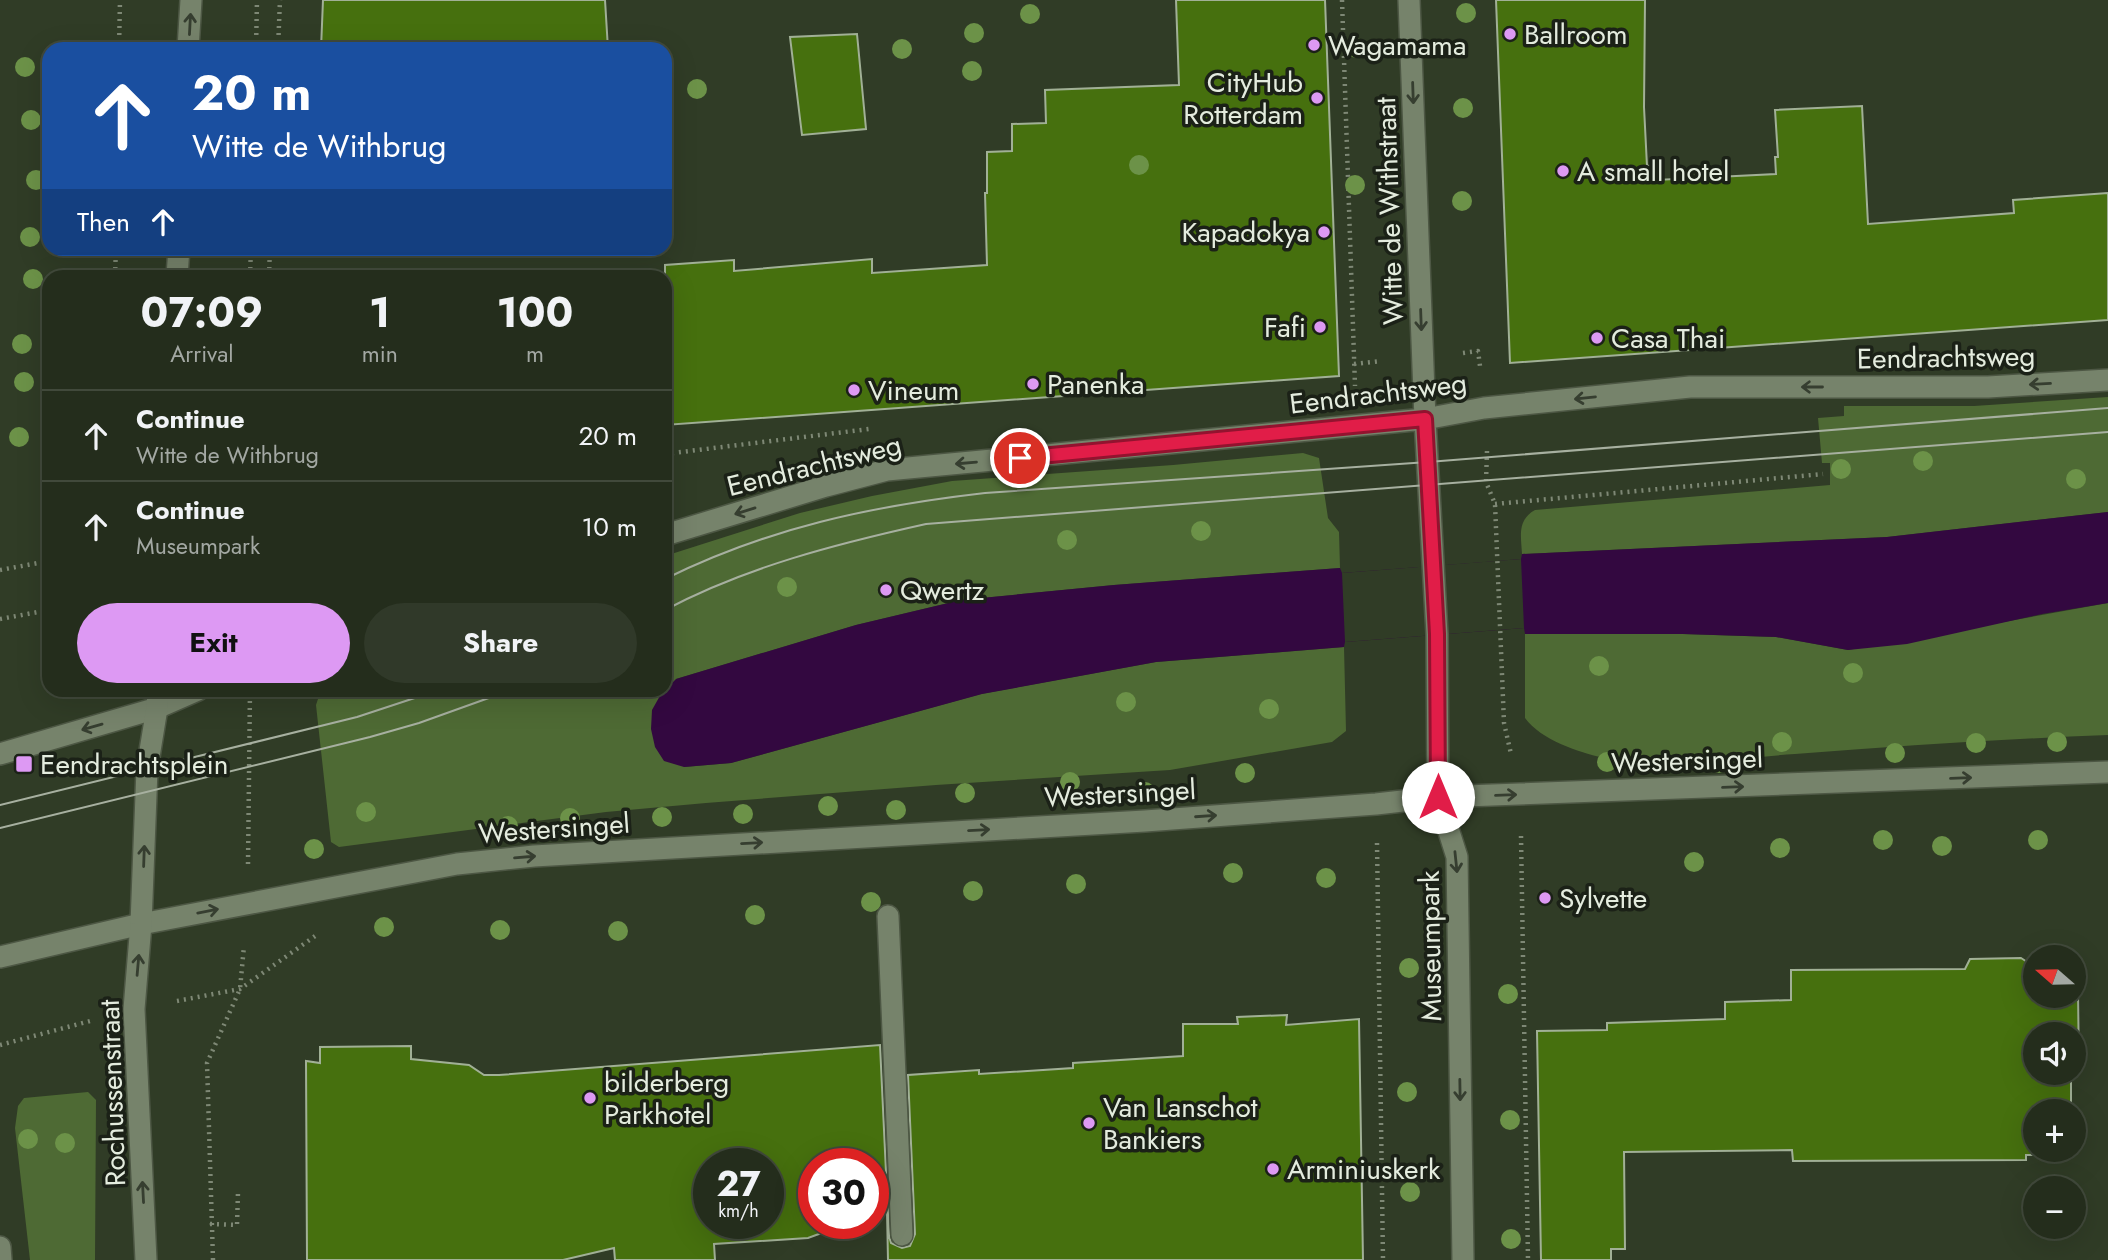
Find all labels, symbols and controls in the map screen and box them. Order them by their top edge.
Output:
one-way arrow [183,13,196,36]
place label: Ballroom [1524,14,1628,55]
place label: Wagamama [1328,25,1466,66]
marker: Ballroom [1502,26,1518,42]
marker: Wagamama [1306,37,1322,53]
text: 20 m [192,58,311,128]
place label: CityHub Rotterdam [1183,62,1303,135]
icon: ahead [77,70,168,161]
one-way arrow [1406,81,1419,104]
marker: CityHub Rotterdam [1309,90,1325,106]
street label: Witte de Withstraat [1365,96,1414,325]
text: Witte de Withbrug [192,123,447,169]
place label: A small hotel [1577,151,1729,192]
marker: A small hotel [1555,163,1571,179]
text: Then [77,203,130,241]
icon: ahead [144,203,182,241]
place label: Kapadokya [1182,212,1310,253]
marker: Kapadokya [1316,224,1332,240]
text: 07:09 [141,282,263,343]
text: 1 [369,282,390,343]
text: 100 [496,282,573,343]
place label: Fafi [1264,307,1306,348]
one-way arrow [1414,308,1427,331]
place label: Casa Thai [1611,318,1725,359]
marker: Fafi [1312,319,1328,335]
marker: Casa Thai [1589,330,1605,346]
street label: Eendrachtsweg [1856,335,2036,380]
text: Arrival [170,337,234,371]
text: min [362,337,398,371]
text: m [526,337,544,371]
street label: Eendrachtsweg [1287,362,1469,425]
place label: Panenka [1047,364,1145,405]
place label: Vineum [868,370,959,411]
marker: Panenka [1025,376,1041,392]
one-way arrow [2029,377,2052,390]
one-way arrow [1801,380,1824,394]
marker: Vineum [846,382,862,398]
one-way arrow [1575,391,1597,404]
text: Continue [136,400,245,438]
icon: ahead [77,417,115,455]
text: 20 m [579,417,637,455]
street label: Eendrachtsweg [723,424,906,507]
pin [990,428,1050,488]
text: Witte de Withbrug [136,438,319,472]
icon: arrive [1001,439,1039,477]
one-way arrow [956,456,978,469]
text: Continue [136,491,245,529]
one-way arrow [734,505,756,518]
icon: ahead [77,508,115,546]
text: 10 m [582,508,637,546]
text: Museumpark [136,529,260,563]
place label: Qwertz [900,570,984,611]
marker: Qwertz [878,582,894,598]
button: Exit [77,603,350,683]
button: Share [364,603,637,683]
one-way arrow [81,721,103,734]
street label: Westersingel [1610,737,1764,784]
place label: Eendrachtsplein [40,744,228,785]
marker: Eendrachtsplein [14,754,34,774]
position arrow [1401,760,1475,834]
street label: Westersingel [1043,769,1197,818]
one-way arrow [1949,772,1972,785]
one-way arrow [1721,780,1744,793]
one-way arrow [1494,788,1517,802]
street label: Westersingel [477,803,631,854]
one-way arrow [1194,809,1217,822]
one-way arrow [967,823,990,836]
one-way arrow [740,837,763,850]
one-way arrow [137,845,150,868]
one-way arrow [513,850,536,863]
one-way arrow [1450,850,1463,873]
street label: Museumpark [1409,869,1452,1022]
place label: Sylvette [1559,878,1647,919]
marker: Sylvette [1537,890,1553,906]
one-way arrow [196,904,219,918]
north arrow [2023,945,2086,1008]
map controls [2023,945,2086,1239]
one-way arrow [132,954,145,976]
street label: Rochussenstraat [89,999,136,1187]
button: sound [2023,1022,2086,1085]
place label: bilderberg Parkhotel [604,1062,729,1135]
one-way arrow [1453,1078,1467,1101]
place label: Van Lanschot Bankiers [1103,1087,1258,1160]
marker: bilderberg Parkhotel [582,1090,598,1106]
button: + [2023,1099,2086,1162]
marker: Van Lanschot Bankiers [1081,1115,1097,1131]
speed limit sign: 30 [798,1148,889,1239]
place label: Arminiuskerk [1287,1149,1441,1190]
text: 27 [716,1159,761,1209]
marker: Arminiuskerk [1265,1161,1281,1177]
button: − [2023,1176,2086,1239]
one-way arrow [137,1181,150,1204]
text: km/h [718,1198,759,1224]

